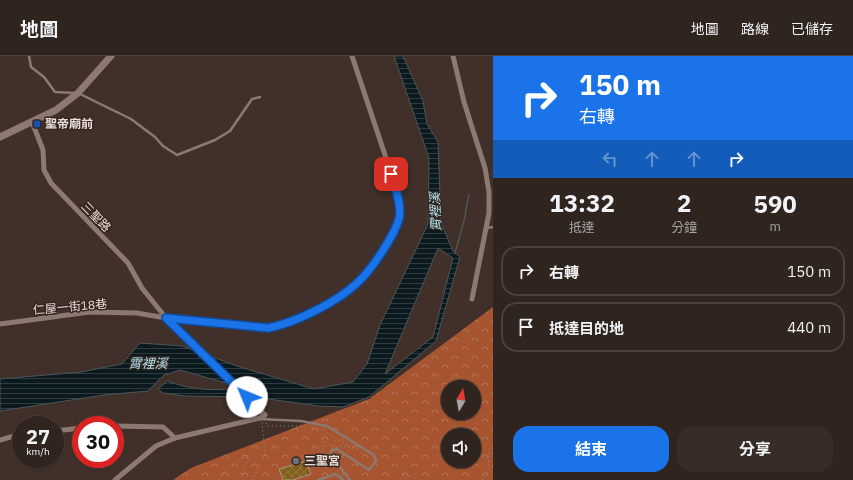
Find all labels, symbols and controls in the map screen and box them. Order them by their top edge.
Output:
text: 地圖 [20,17,58,41]
text: 地圖 [691,20,719,38]
text: 路線 [741,20,769,38]
text: 已儲存 [791,20,833,38]
text: 150 m [579,66,661,103]
icon: right [513,72,565,124]
text: 右轉 [579,105,615,128]
place label: 聖帝廟前 [45,116,93,131]
marker: 聖帝廟前 [32,119,42,129]
icon: left [599,148,621,170]
icon: ahead [641,148,663,170]
icon: ahead [683,148,705,170]
icon: right [725,148,747,170]
pin [374,157,408,191]
icon: arrive [380,163,402,185]
text: 13:32 [549,187,615,219]
text: 2 [677,187,691,219]
text: 590 [753,188,797,220]
water label: 霄裡溪 [426,190,445,232]
street label: 三聖路 [78,198,114,235]
text: m [769,218,781,235]
text: 抵達 [569,219,595,236]
text: 分鐘 [671,219,697,236]
icon: right [515,260,537,282]
text: 150 m [787,262,831,281]
text: 右轉 [549,263,579,282]
street label: 仁屋一街18巷 [32,296,108,317]
icon: arrive [515,316,537,338]
text: 440 m [787,318,831,337]
text: 抵達目的地 [549,319,624,338]
water label: 霄裡溪 [128,355,169,372]
position arrow [226,376,268,418]
north arrow [441,380,481,420]
map controls [441,380,481,468]
speed limit sign: 30 [72,416,124,468]
text: 27 [26,423,50,450]
button: 結束 [513,426,669,472]
button: 分享 [677,426,833,472]
button: sound [441,428,481,468]
text: km/h [26,445,50,458]
place label: 三聖宮 [304,453,340,468]
marker: 三聖宮 [291,456,301,466]

